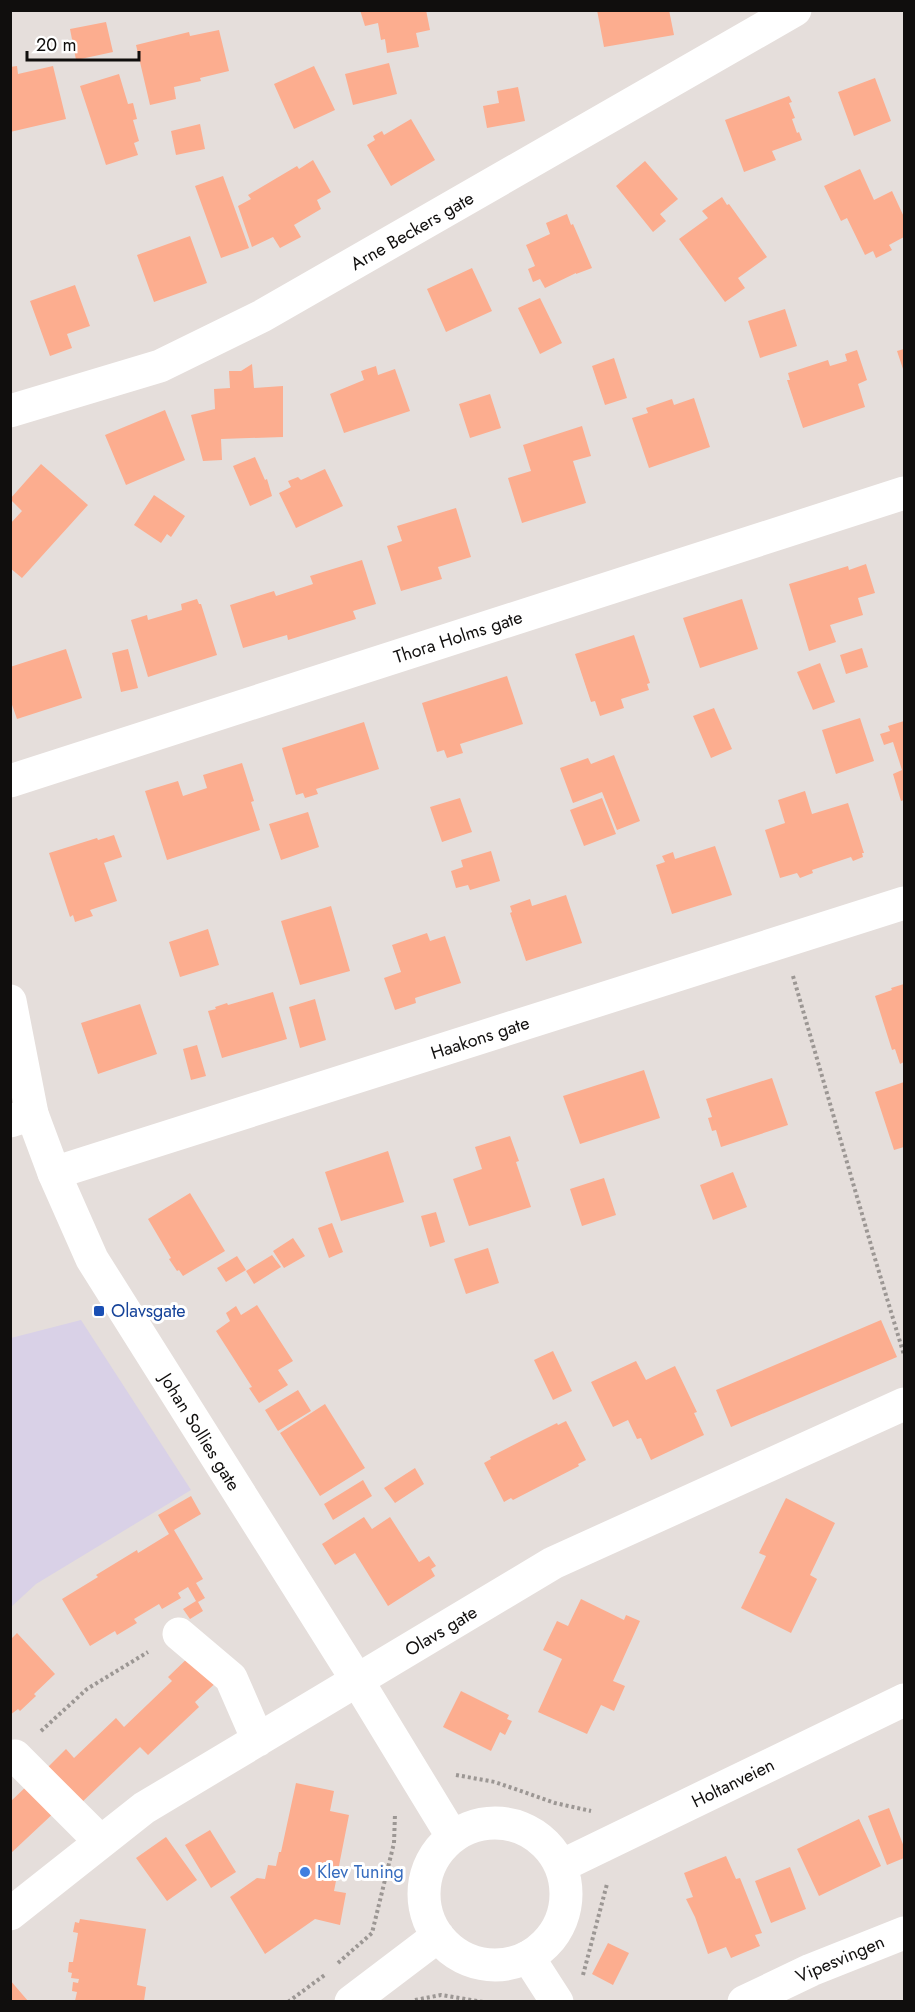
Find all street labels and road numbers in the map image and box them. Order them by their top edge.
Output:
street label: Arne Beckers gate [346,185,478,277]
street label: Thora Holms gate [390,604,526,670]
street label: Haakons gate [427,1010,533,1066]
street label: Johan Sollies gate [152,1367,247,1496]
street label: Olavs gate [400,1599,482,1663]
street label: Holtanveien [687,1752,779,1814]
street label: Vipesvingen [792,1929,888,1989]

